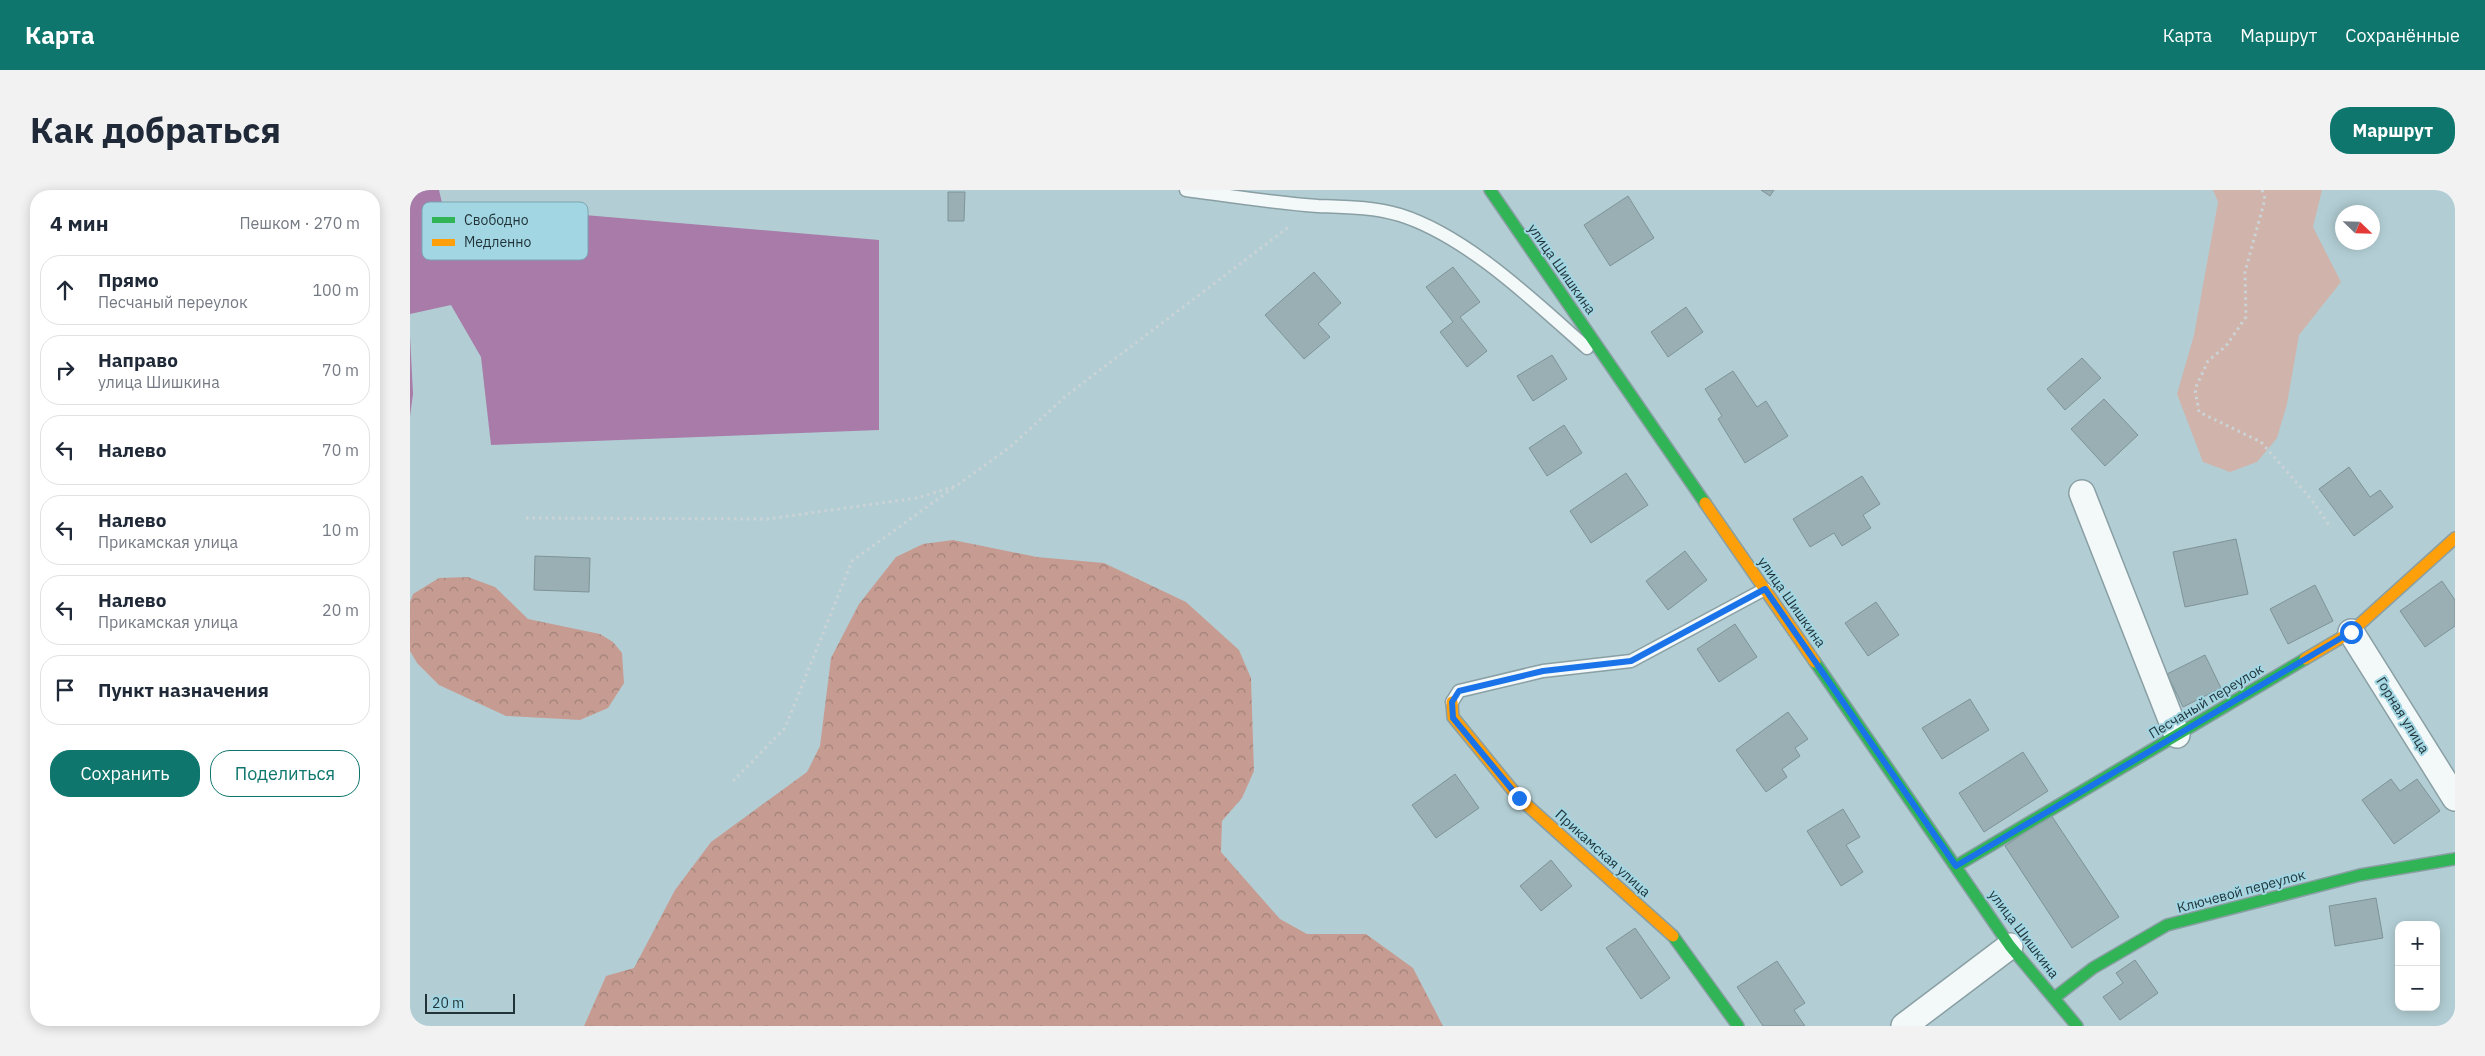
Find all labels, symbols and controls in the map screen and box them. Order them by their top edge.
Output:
text: Карта [25,19,95,51]
text: Карта [2163,24,2212,47]
text: Маршрут [2240,24,2317,47]
text: Сохранённые [2345,24,2460,47]
text: Как добраться [30,107,281,153]
button: Маршрут [2330,107,2455,154]
legend [422,202,588,260]
north arrow [2335,205,2380,250]
text: 4 мин [50,209,109,237]
text: Свободно [464,211,529,229]
text: Пешком · 270 m [239,213,360,233]
street label: улица Шишкина [1524,220,1600,318]
text: Медленно [464,233,532,251]
text: Прямо [98,268,159,292]
icon: ahead [51,276,79,304]
text: 100 m [312,280,359,300]
text: Песчаный переулок [98,292,248,312]
text: Направо [98,348,178,372]
icon: right [51,356,79,384]
text: 70 m [322,360,359,380]
text: улица Шишкина [98,372,220,392]
icon: left [51,436,79,464]
text: Налево [98,438,167,462]
text: 70 m [322,440,359,460]
text: Налево [98,508,167,532]
icon: left [51,516,79,544]
text: 10 m [322,520,359,540]
text: Прикамская улица [98,532,238,552]
street label: улица Шишкина [1754,553,1830,651]
text: Налево [98,588,167,612]
icon: left [51,596,79,624]
text: 20 m [322,600,359,620]
text: Прикамская улица [98,612,238,632]
route start [2340,621,2363,644]
street label: Песчаный переулок [2145,659,2267,742]
street label: Горная улица [2372,673,2434,757]
icon: arrive [51,676,79,704]
text: Пункт назначения [98,678,269,702]
button: Сохранить [50,750,200,797]
button: Поделиться [210,750,360,797]
route end [1508,787,1531,810]
street label: Прикамская улица [1551,805,1655,901]
street label: Ключевой переулок [2175,865,2307,917]
street label: улица Шишкина [1985,886,2064,982]
map controls [2395,921,2440,1011]
button: + [2395,921,2440,966]
button: − [2395,966,2440,1011]
scale bar [425,991,515,1014]
text: 20 m [432,994,464,1012]

